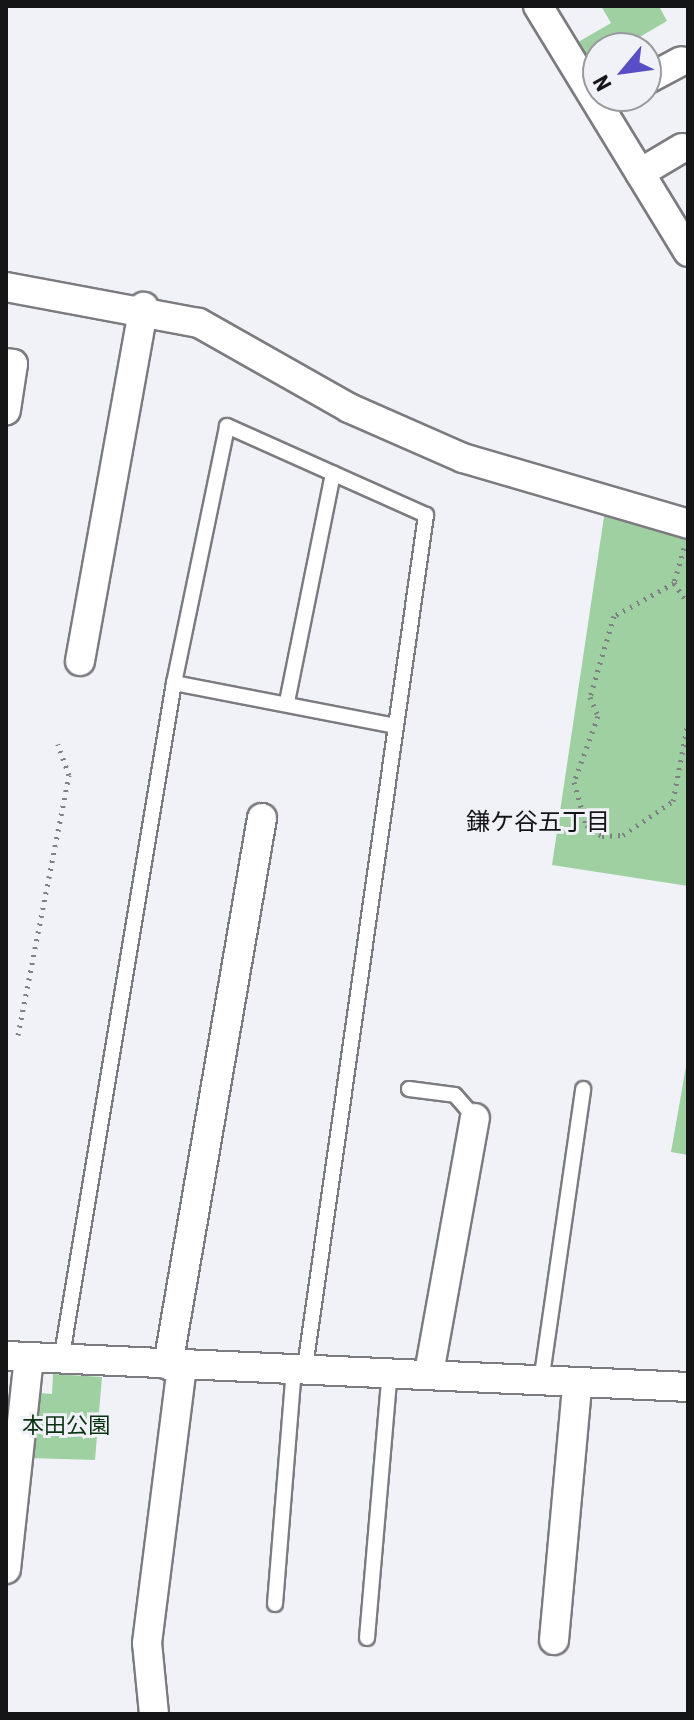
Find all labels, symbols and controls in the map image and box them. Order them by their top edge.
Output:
north arrow [582,32,662,112]
text: N [588,71,617,95]
district label: 鎌ケ谷五丁目 [466,809,610,837]
park label: 本田公園 [22,1413,110,1439]

